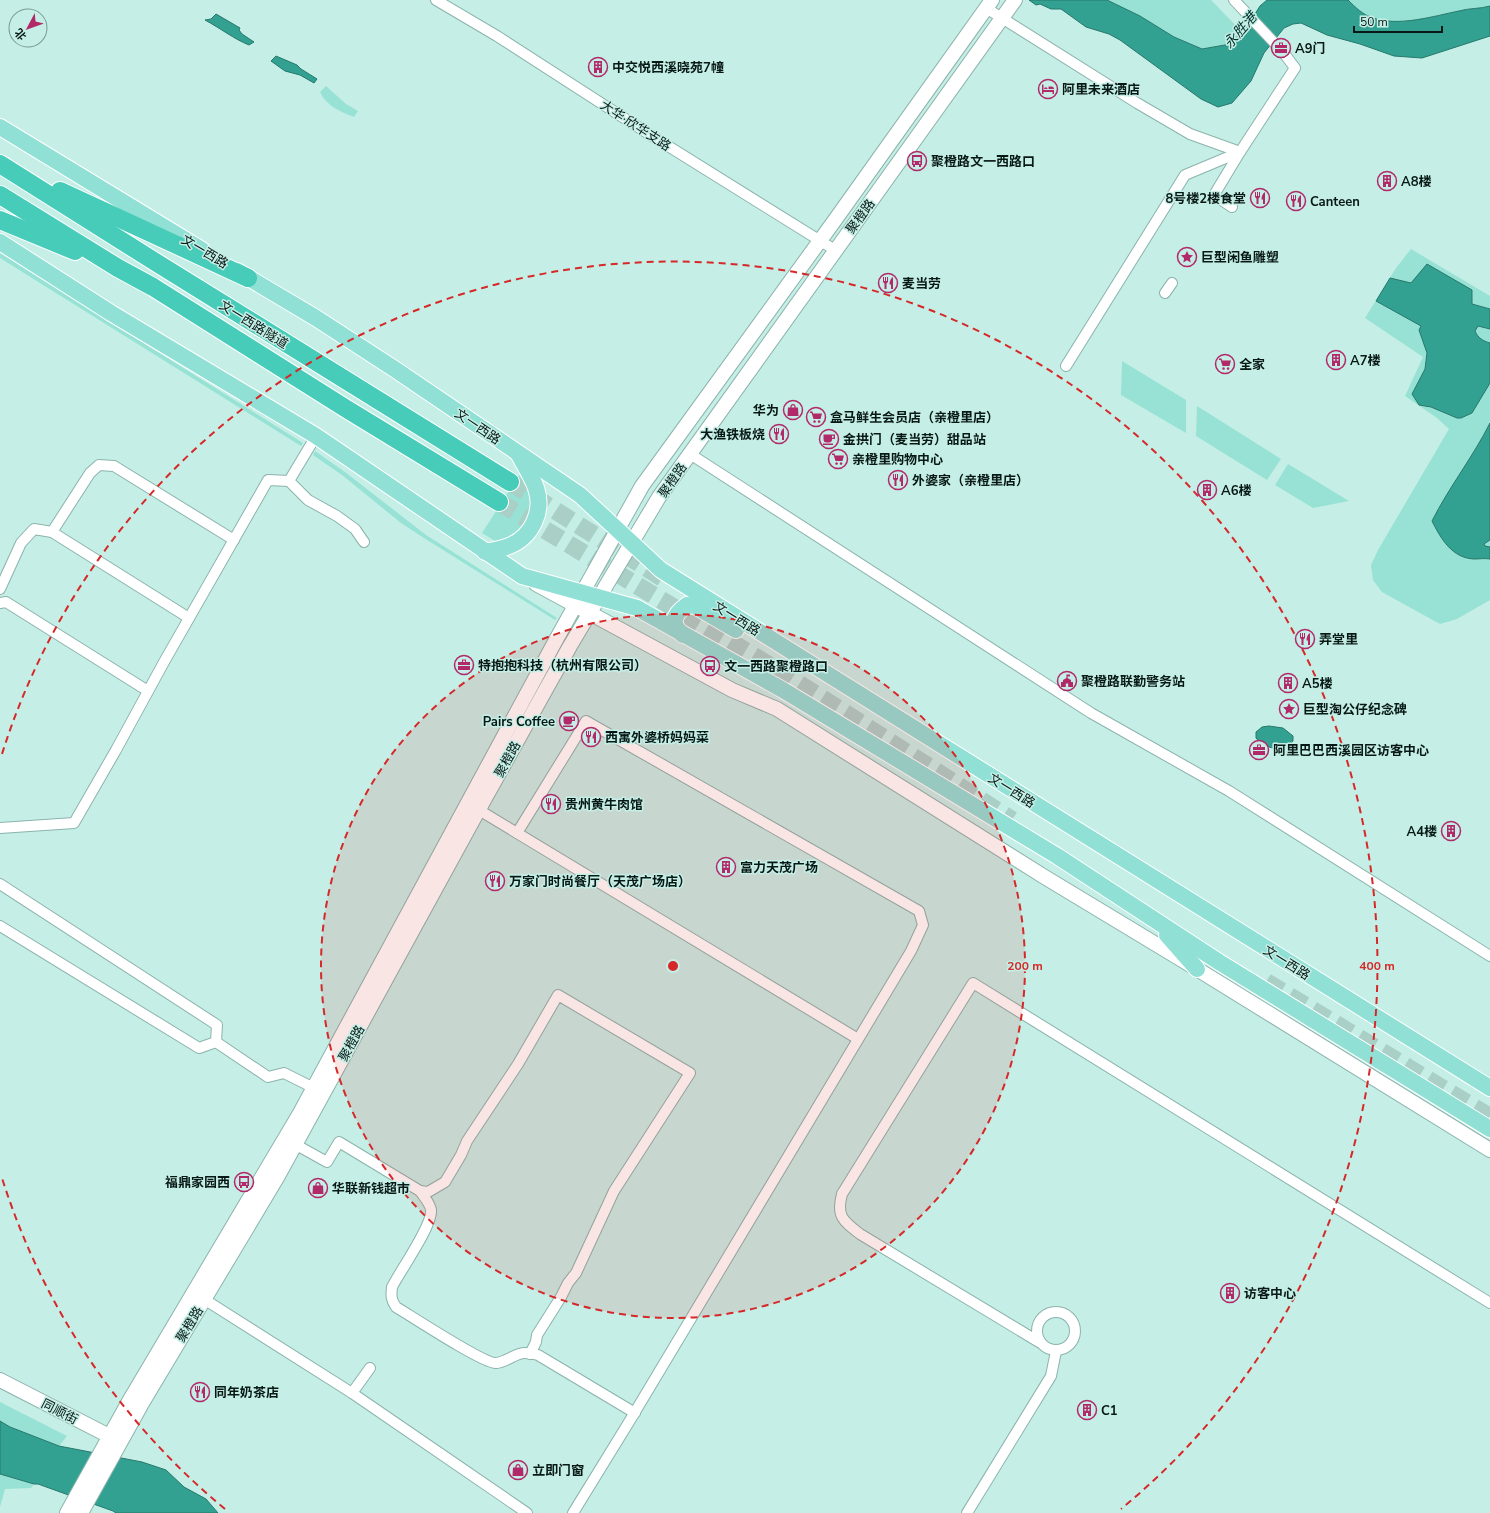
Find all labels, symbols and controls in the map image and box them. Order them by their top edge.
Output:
water label: 永胜港 [1219,7,1263,52]
north arrow [8,8,48,48]
scale bar [1354,8,1442,34]
text: 50 m [1360,14,1388,30]
text: 北 [12,25,30,43]
office icon: A9门 [1270,37,1292,59]
place label: A9门 [1295,40,1325,58]
building icon: 中交悦西溪晓苑7幢 [587,56,609,78]
place label: 中交悦西溪晓苑7幢 [612,59,724,77]
hotel icon: 阿里未来酒店 [1037,78,1059,100]
place label: 阿里未来酒店 [1062,81,1140,99]
street label: 大华·欣华支路 [597,96,674,155]
bus stop icon: 聚橙路文一西路口 [906,150,928,172]
place label: 聚橙路文一西路口 [931,153,1035,171]
building icon: A8楼 [1376,170,1398,192]
place label: A8楼 [1401,173,1431,191]
restaurant icon: 8号楼2楼食堂 [1249,187,1271,209]
place label: 8号楼2楼食堂 [1165,190,1246,208]
restaurant icon: Canteen [1285,190,1307,212]
place label: Canteen [1310,193,1360,211]
street label: 聚橙路 [842,196,880,238]
street label: 文一西路 [178,231,231,273]
place icon: 巨型闲鱼雕塑 [1176,246,1198,268]
place label: 巨型闲鱼雕塑 [1201,249,1279,267]
restaurant icon: 麦当劳 [877,272,899,294]
place label: 麦当劳 [902,275,941,293]
street label: 文一西路隧道 [216,297,291,353]
building icon: A7楼 [1325,349,1347,371]
place label: A7楼 [1350,352,1380,370]
supermarket icon: 全家 [1214,353,1236,375]
place label: 全家 [1239,356,1265,374]
shop icon: 华为 [782,399,804,421]
place label: 华为 [753,402,779,420]
street label: 文一西路 [451,405,504,449]
supermarket icon: 盒马鲜生会员店（亲橙里店） [805,406,827,428]
place label: 盒马鲜生会员店（亲橙里店） [830,409,999,427]
restaurant icon: 大渔铁板烧 [768,423,790,445]
place label: 大渔铁板烧 [700,426,765,444]
cafe icon: 金拱门（麦当劳）甜品站 [818,428,840,450]
place label: 金拱门（麦当劳）甜品站 [843,431,986,449]
supermarket icon: 亲橙里购物中心 [827,448,849,470]
place label: 亲橙里购物中心 [852,451,943,469]
street label: 聚橙路 [654,459,691,502]
restaurant icon: 外婆家（亲橙里店） [887,469,909,491]
place label: 外婆家（亲橙里店） [912,472,1029,490]
building icon: A6楼 [1196,479,1218,501]
place label: A6楼 [1221,482,1251,500]
street label: 文一西路 [710,597,763,640]
restaurant icon: 弄堂里 [1294,628,1316,650]
place label: 弄堂里 [1319,631,1358,649]
office icon: 特抱抱科技（杭州有限公司） [453,654,475,676]
bus stop icon: 文一西路聚橙路口 [699,655,721,677]
place label: 特抱抱科技（杭州有限公司） [478,657,647,675]
place label: 文一西路聚橙路口 [724,658,828,676]
public building icon: 聚橙路联勤警务站 [1056,670,1078,692]
building icon: A5楼 [1277,672,1299,694]
place label: 聚橙路联勤警务站 [1081,673,1185,691]
place label: A5楼 [1302,675,1332,693]
place icon: 巨型淘公仔纪念碑 [1278,698,1300,720]
place label: 巨型淘公仔纪念碑 [1303,701,1407,719]
cafe icon: Pairs Coffee [558,710,580,732]
place label: Pairs Coffee [483,713,555,731]
restaurant icon: 西寓外婆桥妈妈菜 [580,726,602,748]
place label: 西寓外婆桥妈妈菜 [605,729,709,747]
street label: 聚橙路 [491,738,525,781]
office icon: 阿里巴巴西溪园区访客中心 [1248,739,1270,761]
place label: 阿里巴巴西溪园区访客中心 [1273,742,1429,760]
street label: 文一西路 [985,769,1038,812]
restaurant icon: 贵州黄牛肉馆 [540,793,562,815]
place label: 贵州黄牛肉馆 [565,796,643,814]
building icon: A4楼 [1440,820,1462,842]
place label: A4楼 [1407,823,1437,841]
building icon: 富力天茂广场 [715,856,737,878]
place label: 富力天茂广场 [740,859,818,877]
restaurant icon: 万家门时尚餐厅（天茂广场店） [484,870,506,892]
place label: 万家门时尚餐厅（天茂广场店） [509,873,691,891]
street label: 文一西路 [1260,941,1313,984]
text: 200 m [1007,958,1043,974]
text: 400 m [1359,958,1395,974]
centre of rings [666,959,680,973]
street label: 聚橙路 [335,1022,369,1065]
bus stop icon: 福鼎家园西 [233,1171,255,1193]
place label: 福鼎家园西 [165,1174,230,1192]
shop icon: 华联新钱超市 [307,1177,329,1199]
place label: 华联新钱超市 [332,1180,410,1198]
building icon: 访客中心 [1219,1282,1241,1304]
place label: 访客中心 [1244,1285,1296,1303]
street label: 聚橙路 [172,1303,208,1346]
restaurant icon: 同年奶茶店 [189,1381,211,1403]
place label: 同年奶茶店 [214,1384,279,1402]
street label: 同顺街 [38,1395,81,1429]
building icon: C1 [1076,1399,1098,1421]
place label: C1 [1101,1402,1118,1420]
shop icon: 立即门窗 [507,1459,529,1481]
place label: 立即门窗 [532,1462,584,1480]

